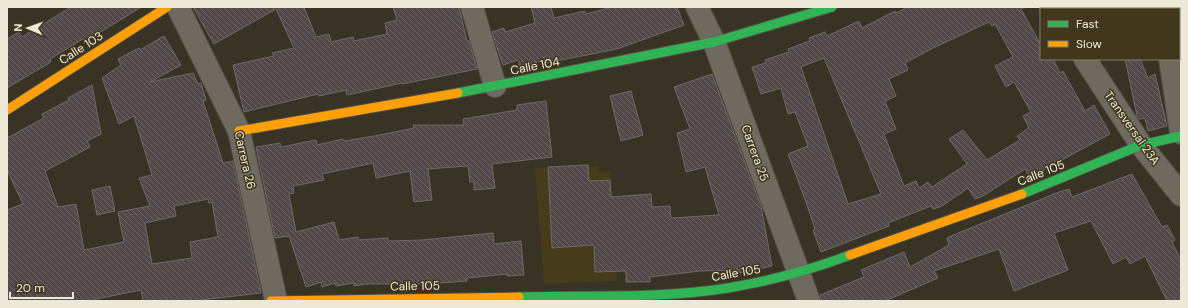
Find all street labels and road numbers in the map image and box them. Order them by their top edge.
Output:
street label: Calle 103 [56,28,106,68]
street label: Calle 104 [509,53,561,79]
street label: Transversal 23A [1101,88,1163,168]
street label: Carrera 25 [737,123,773,183]
street label: Carrera 26 [231,129,259,191]
street label: Calle 105 [1015,156,1067,190]
street label: Calle 105 [710,261,762,285]
street label: Calle 105 [390,278,440,294]

